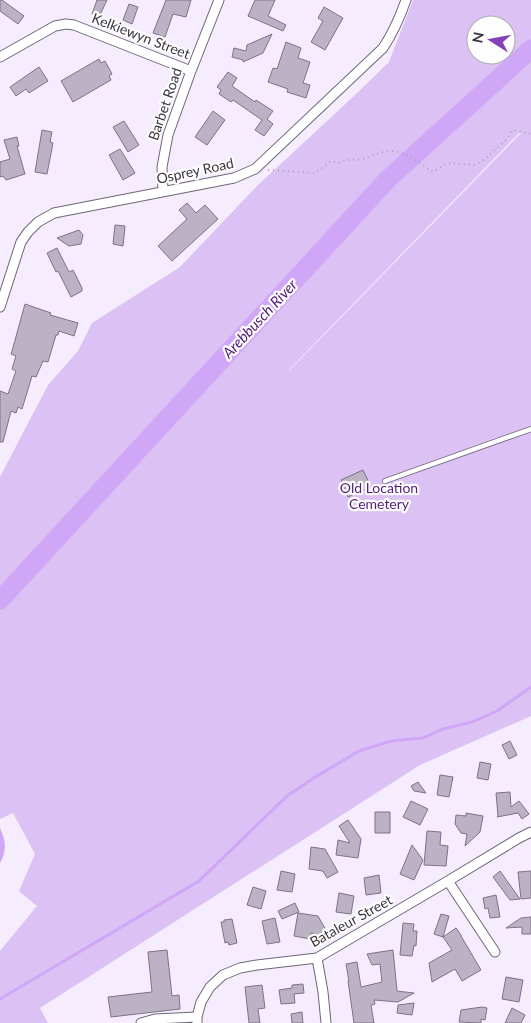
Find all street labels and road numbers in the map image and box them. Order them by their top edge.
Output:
street label: Kelkiewyn Street [90,9,193,62]
street label: Barbet Road [144,65,185,142]
street label: Osprey Road [155,154,235,187]
street label: Bataleur Street [307,891,395,950]

